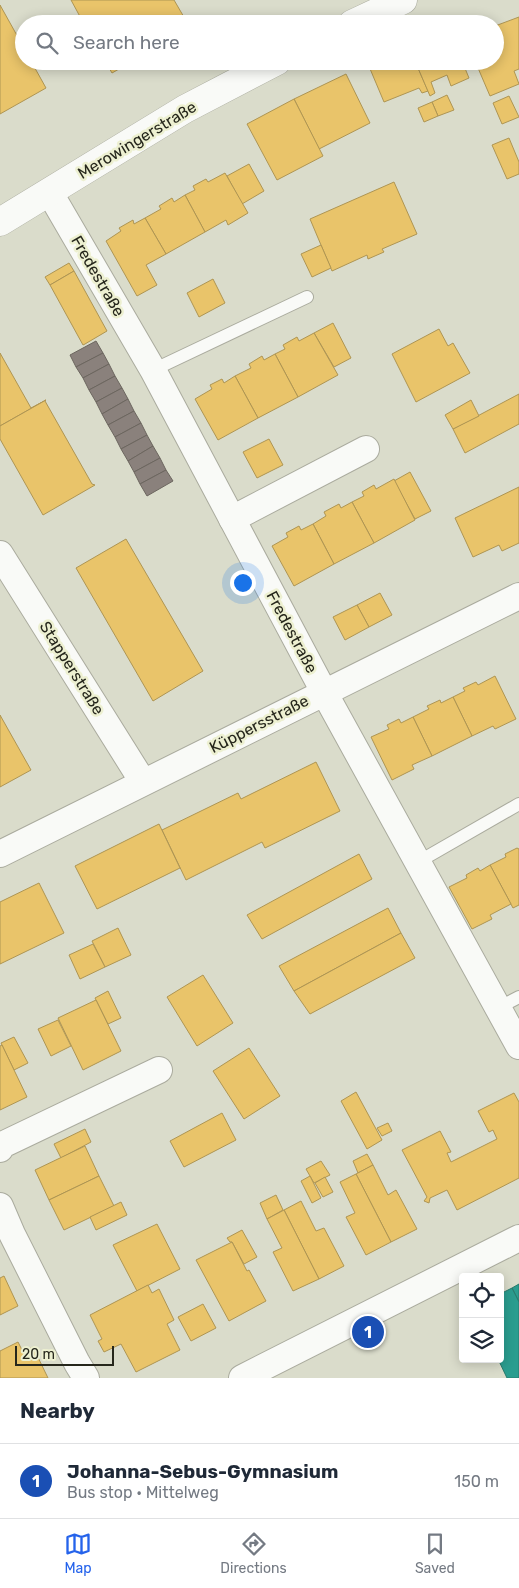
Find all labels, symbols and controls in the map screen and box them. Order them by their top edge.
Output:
search box [15,15,504,70]
icon: search [33,29,61,57]
text: Search here [73,31,180,54]
street label: Merowingerstraße [74,97,200,183]
street label: Fredestraße [67,232,129,320]
your location [230,570,256,596]
street label: Fredestraße [262,588,322,676]
street label: Stapperstraße [36,618,108,718]
street label: Küppersstraße [206,691,312,757]
map controls [459,1273,504,1363]
button: locate [459,1273,504,1318]
pin: 1 [352,1313,384,1351]
button: layers [459,1318,504,1363]
scale bar [15,1343,114,1366]
text: 20 m [22,1346,55,1363]
text: Nearby [20,1398,95,1423]
text: Johanna-Sebus-Gymnasium [67,1460,338,1483]
text: 1 [32,1472,40,1491]
text: 150 m [454,1472,499,1491]
text: Bus stop · Mittelweg [67,1483,219,1502]
tab: Map [64,1530,92,1577]
tab: Directions [220,1530,287,1577]
tab: Saved [415,1530,455,1577]

